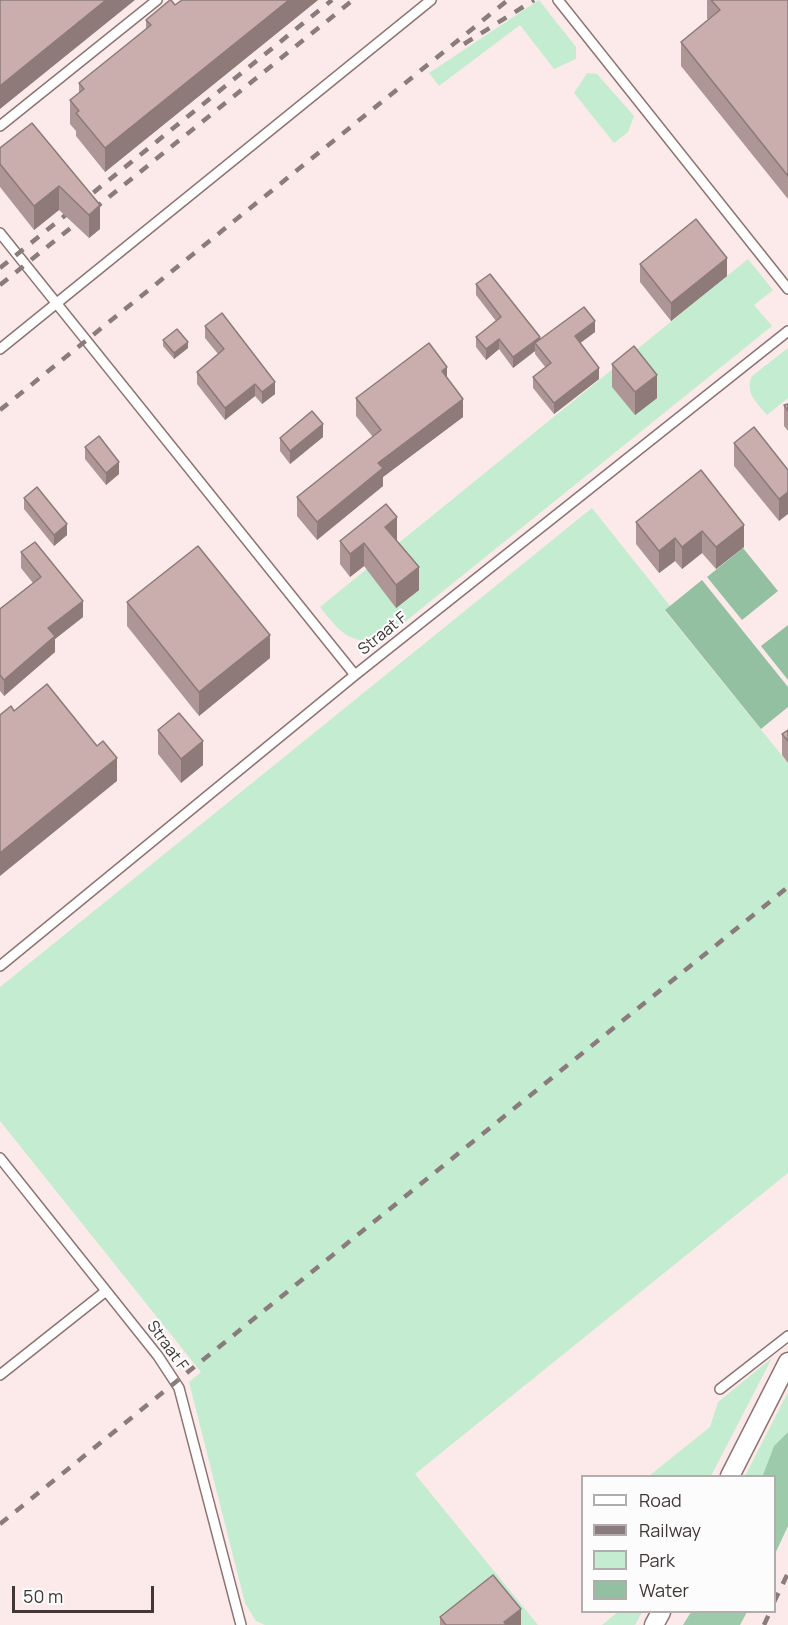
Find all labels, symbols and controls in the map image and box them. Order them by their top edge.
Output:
street label: Straat F [355,609,411,659]
street label: Straat F [142,1317,192,1375]
legend [581,1475,776,1613]
text: Road [639,1488,682,1512]
text: Railway [639,1518,701,1542]
text: Park [639,1548,675,1572]
scale bar [15,1574,158,1612]
text: Water [639,1578,689,1602]
text: 50 m [23,1584,63,1608]

